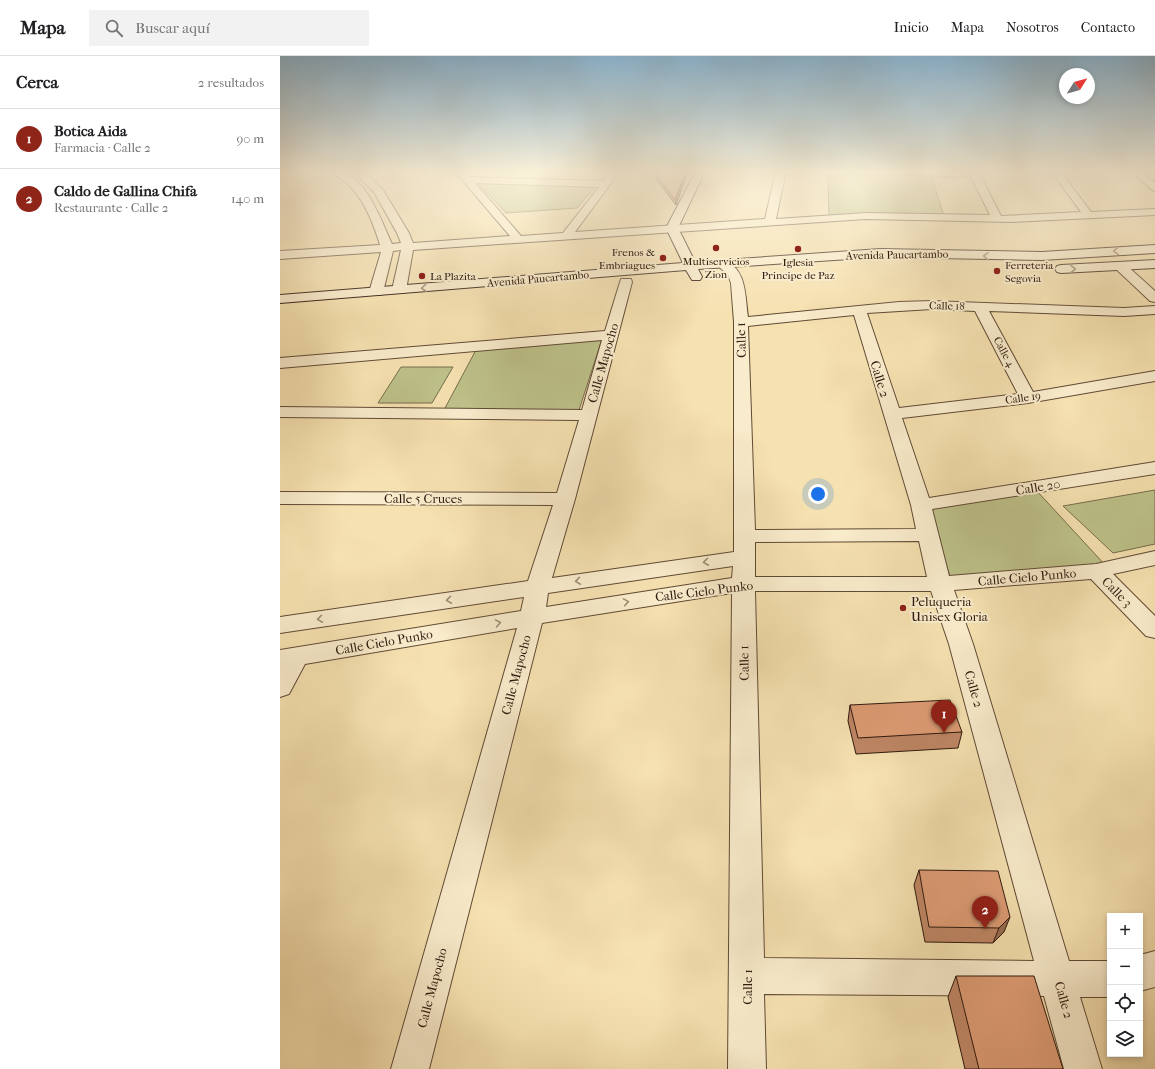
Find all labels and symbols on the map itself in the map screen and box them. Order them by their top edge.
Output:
north arrow [1059,68,1095,104]
marker: Multiservicios Zion [711,243,721,253]
marker: Iglesia Principe de Paz [793,244,803,254]
place label: Frenos & Embriagues [599,246,655,272]
one-way arrow [1113,247,1119,255]
street label: Avenida Paucartambo [845,248,949,262]
one-way arrow [983,252,989,260]
marker: Frenos & Embriagues [658,253,668,263]
place label: Multiservicios Zion [683,255,749,281]
place label: Iglesia Principe de Paz [761,256,835,282]
place label: Ferreteria Segovia [1005,259,1054,285]
one-way arrow [1070,264,1076,273]
marker: Ferreteria Segovia [992,266,1002,276]
street label: Avenida Paucartambo [485,268,590,290]
place label: La Plazita [430,270,477,283]
marker: La Plazita [417,271,427,281]
one-way arrow [421,283,427,292]
street label: Calle 18 [929,299,965,313]
street label: Calle Mapocho [584,321,622,405]
street label: Calle 1 [733,322,749,358]
street label: Calle 4 [991,334,1018,370]
street label: Calle 2 [867,359,893,400]
street label: Calle 19 [1004,389,1042,407]
street label: Calle 20 [1015,476,1061,498]
your location [808,484,828,504]
street label: Calle 5 Cruces [384,491,462,506]
one-way arrow [703,557,709,566]
street label: Calle Cielo Punko [977,565,1077,589]
street label: Calle 3 [1099,574,1135,610]
one-way arrow [575,576,581,585]
street label: Calle Cielo Punko [654,578,754,604]
place label: Peluqueria Unisex Gloria [911,594,989,624]
one-way arrow [446,595,452,604]
one-way arrow [623,598,629,607]
marker: Peluqueria Unisex Gloria [898,603,908,613]
one-way arrow [317,614,324,623]
one-way arrow [495,619,501,627]
street label: Calle Cielo Punko [334,626,434,658]
street label: Calle Mapocho [498,633,534,717]
street label: Calle 1 [736,645,752,681]
street label: Calle 2 [962,669,987,710]
pin: 1 [931,700,957,733]
pin: 2 [972,896,998,929]
street label: Calle Mapocho [414,946,450,1030]
street label: Calle 1 [740,969,755,1005]
street label: Calle 2 [1052,980,1077,1021]

